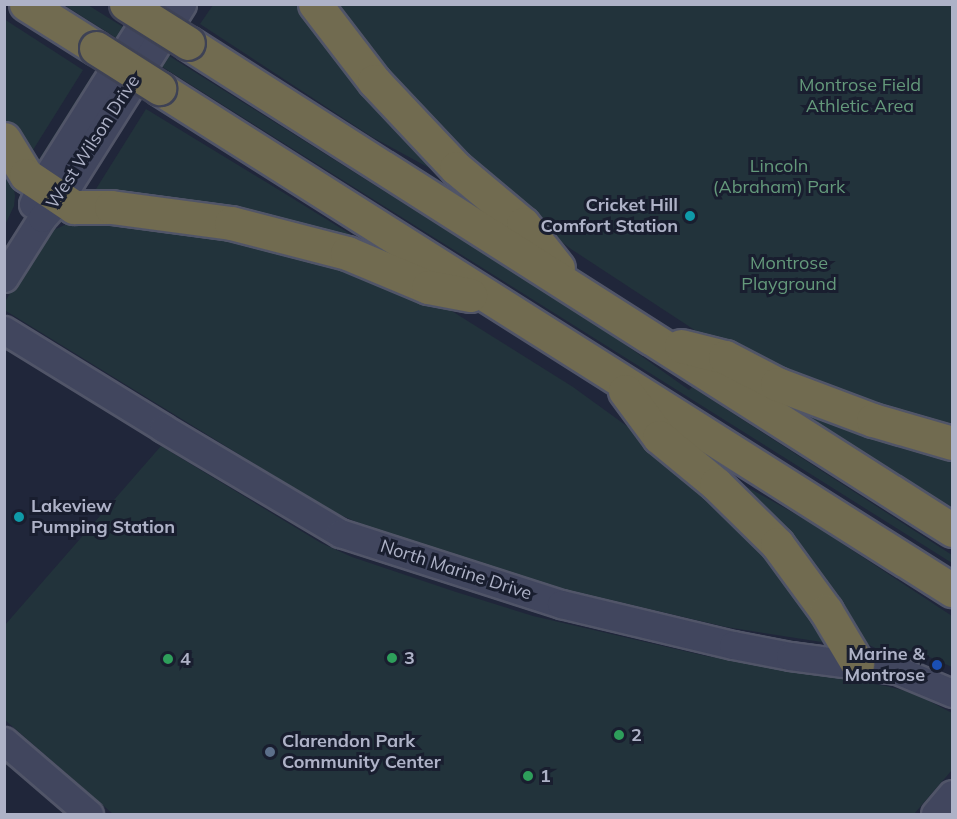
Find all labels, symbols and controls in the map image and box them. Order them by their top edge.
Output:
street label: West Wilson Drive [42,71,144,213]
park label: Montrose Field Athletic Area [799,75,921,118]
park label: Lincoln (Abraham) Park [713,156,845,198]
place label: Cricket Hill Comfort Station [541,195,678,238]
marker: Cricket Hill Comfort Station [683,209,697,223]
park label: Montrose Playground [741,253,837,296]
place label: Lakeview Pumping Station [31,496,175,538]
marker: Lakeview Pumping Station [12,510,26,524]
street label: North Marine Drive [378,535,534,605]
place label: Marine & Montrose [845,644,925,686]
place label: 3 [404,647,415,669]
place label: 4 [180,648,191,670]
marker: 3 [385,651,399,665]
marker: 4 [161,652,175,666]
marker: Marine & Montrose [930,658,944,672]
place label: 2 [631,724,642,746]
marker: 2 [612,728,626,742]
place label: Clarendon Park Community Center [282,731,441,774]
marker: Clarendon Park Community Center [263,745,277,759]
place label: 1 [540,765,551,787]
marker: 1 [521,769,535,783]

